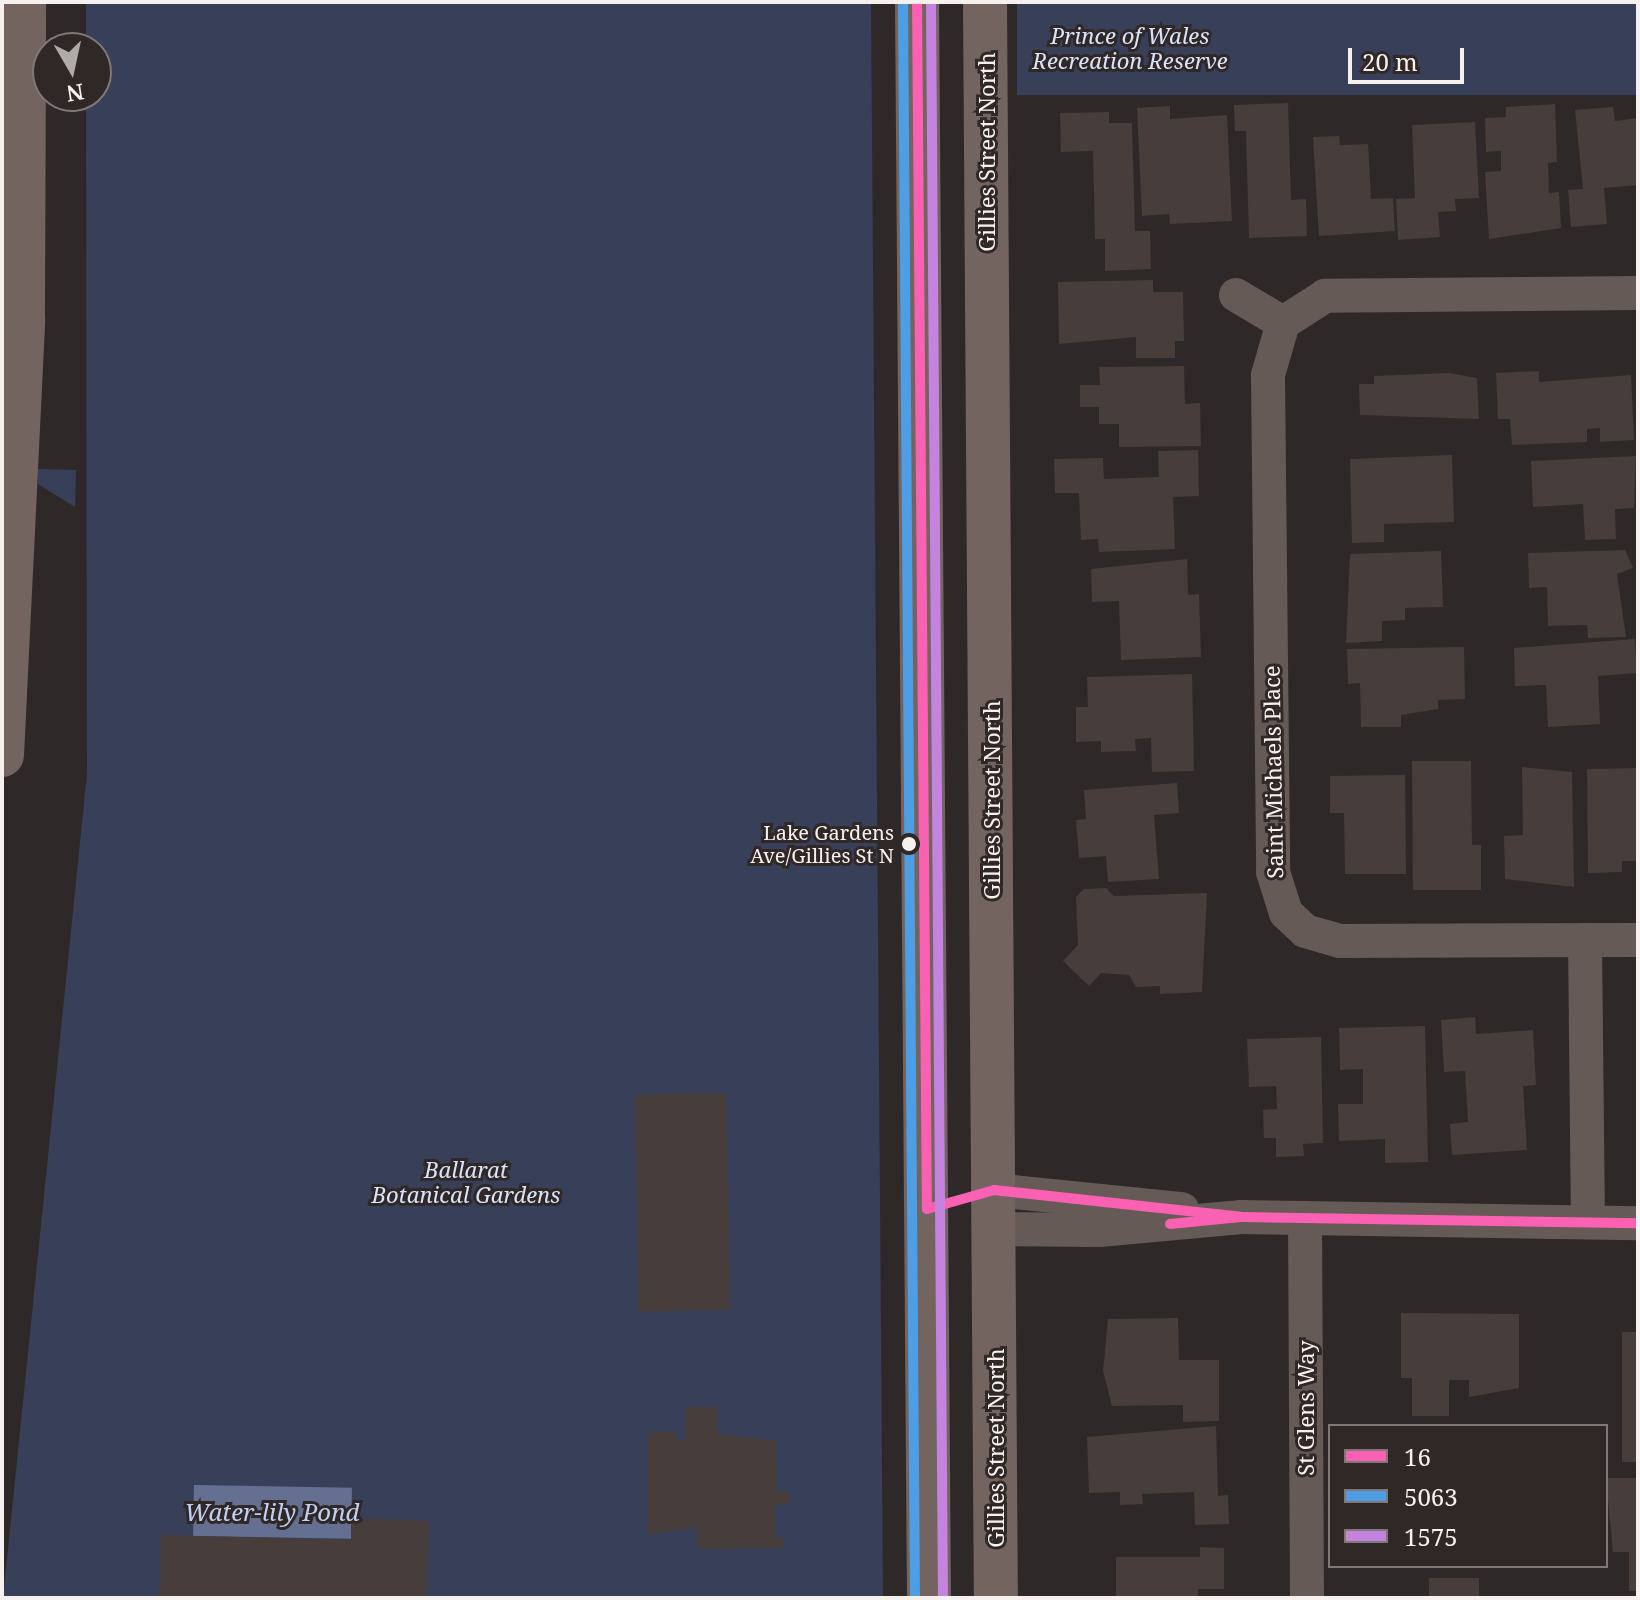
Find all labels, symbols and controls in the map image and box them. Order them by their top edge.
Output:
park label: Prince of Wales Recreation Reserve [1032,22,1228,74]
north arrow [32,32,112,112]
scale bar [1352,32,1468,82]
text: 20 m [1362,45,1418,78]
street label: Gillies Street North [974,52,1000,252]
text: N [65,78,86,110]
street label: Saint Michaels Place [1258,665,1288,879]
street label: Gillies Street North [979,700,1005,900]
place label: Lake Gardens Ave/Gillies St N [750,820,894,867]
marker: Lake Gardens Ave/Gillies St N [901,836,917,852]
park label: Ballarat Botanical Gardens [372,1156,560,1208]
street label: St Glens Way [1293,1340,1319,1476]
street label: Gillies Street North [983,1348,1009,1548]
legend [1328,1424,1608,1568]
text: 16 [1404,1440,1431,1473]
text: 5063 [1404,1480,1458,1513]
water label: Water-lily Pond [185,1498,359,1526]
text: 1575 [1404,1520,1458,1553]

